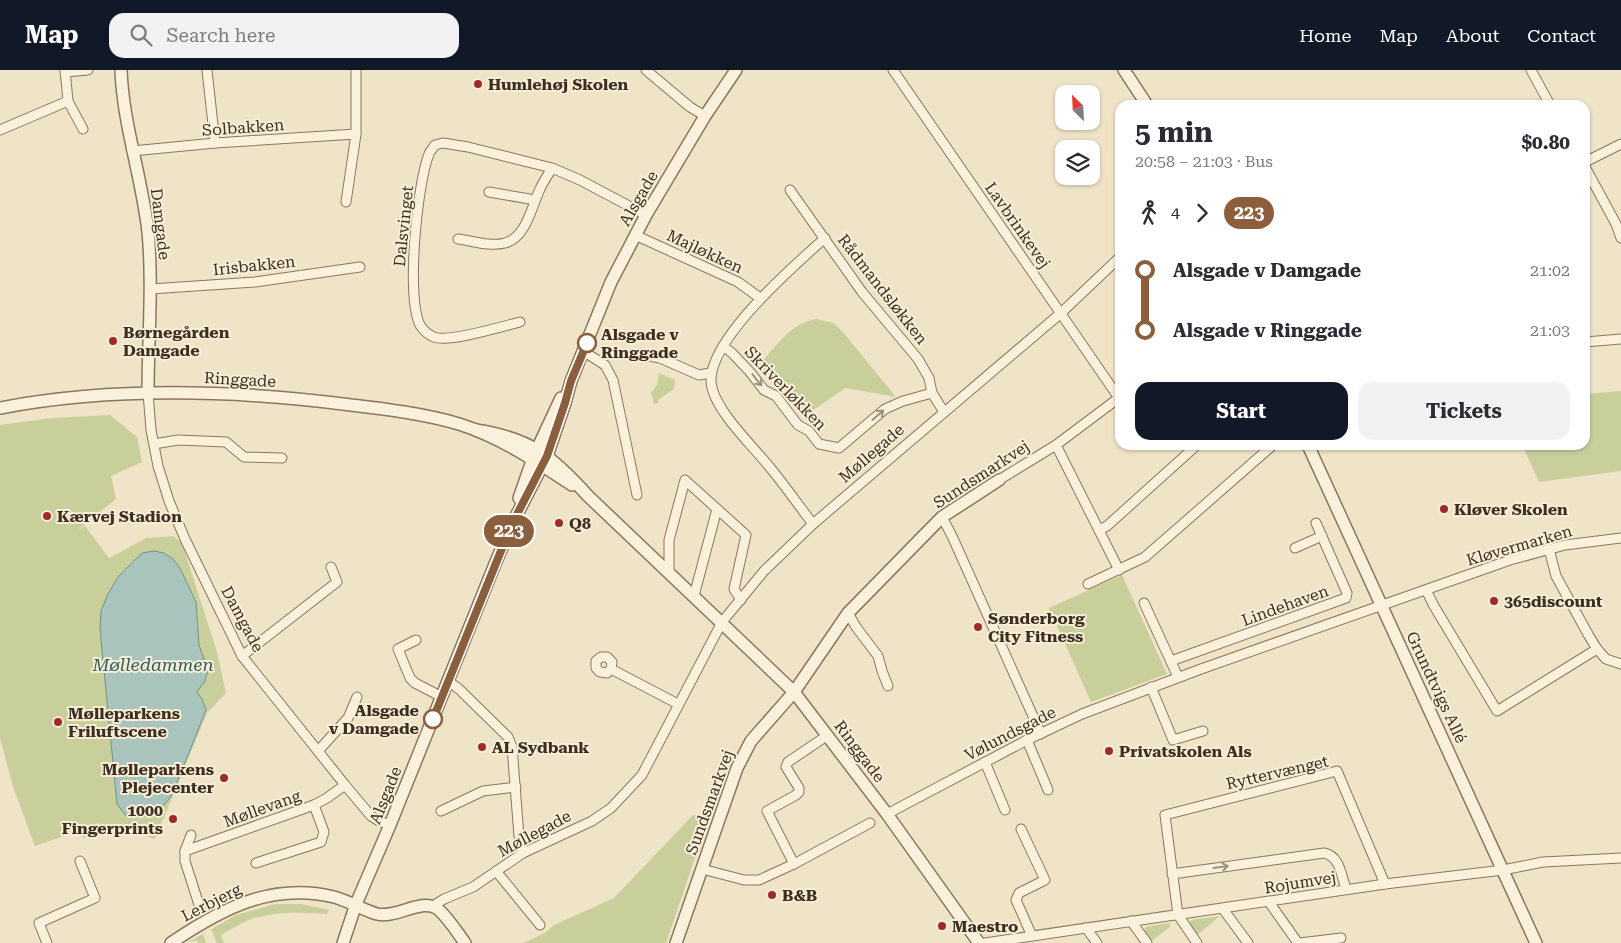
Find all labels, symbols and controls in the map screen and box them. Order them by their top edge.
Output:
search box [109,13,459,58]
text: Map [25,21,79,49]
icon: search [127,21,155,49]
text: Search here [167,24,275,47]
text: Home [1299,25,1351,46]
text: Map [1379,25,1418,46]
text: About [1446,25,1499,46]
text: Contact [1527,25,1596,46]
place label: Humlehøj Skolen [488,75,629,94]
marker: Humlehøj Skolen [472,78,484,90]
north arrow [1055,85,1100,130]
map controls [1055,85,1100,185]
street label: Solbakken [201,115,285,140]
text: 5 min [1135,116,1213,149]
text: $0.80 [1521,131,1570,154]
button: layers [1055,140,1100,185]
text: 20:58 – 21:03 · Bus [1135,152,1273,171]
street label: Alsgade [615,167,662,229]
street label: Lavbrinkevej [981,179,1054,272]
street label: Dalsvinget [390,184,417,268]
street label: Damgade [147,187,174,261]
icon: walk [1135,199,1163,227]
icon: forward [1188,199,1216,227]
text: 223 [1234,202,1264,223]
text: 4 [1171,203,1180,222]
street label: Majløkken [664,226,746,277]
street label: Rådmandsløkken [834,230,931,348]
street label: Irisbakken [212,252,296,279]
text: Alsgade v Damgade [1173,259,1361,282]
text: 21:02 [1530,261,1570,280]
text: Alsgade v Ringgade [1173,319,1362,342]
text: 21:03 [1530,321,1570,340]
place label: Børnegården Damgade [123,323,230,360]
place label: Alsgade v Ringgade [601,325,679,362]
marker: Alsgade v Ringgade [577,333,597,353]
marker: Børnegården Damgade [107,335,119,347]
street label: Skriverløkken [741,342,830,434]
street label: Ringgade [203,368,277,391]
one-way arrow [751,374,762,387]
button: Start [1135,382,1348,440]
button: Tickets [1358,382,1570,440]
one-way arrow [871,409,884,421]
street label: Møllegade [835,420,908,487]
street label: Sundsmarkvej [930,436,1033,512]
place label: Kløver Skolen [1454,500,1568,519]
marker: Kløver Skolen [1438,503,1450,515]
place label: Kærvej Stadion [57,507,182,526]
marker: Kærvej Stadion [41,510,53,522]
place label: Q8 [569,514,591,533]
line badge: 223 [480,515,538,547]
marker: Q8 [553,517,565,529]
text: 223 [494,520,524,541]
street label: Kløvermarken [1464,521,1574,570]
street label: Lindehaven [1239,581,1331,630]
street label: Damgade [217,583,268,656]
place label: 365discount [1504,592,1603,611]
marker: 365discount [1488,595,1500,607]
place label: Sønderborg City Fitness [988,609,1085,646]
marker: Sønderborg City Fitness [972,621,984,633]
street label: Grundtvigs Allé [1402,628,1471,746]
water label: Mølledammen [91,654,214,675]
place label: Alsgade v Damgade [329,701,419,738]
street label: Vølundsgade [962,702,1059,765]
place label: Mølleparkens Friluftscene [68,704,180,741]
marker: Alsgade v Damgade [423,709,443,729]
marker: Mølleparkens Friluftscene [52,716,64,728]
street label: Ringgade [830,717,889,786]
place label: AL Sydbank [492,738,589,757]
marker: AL Sydbank [476,741,488,753]
place label: Privatskolen Als [1119,742,1252,761]
marker: Privatskolen Als [1103,745,1115,757]
street label: Sundsmarkvej [682,747,737,857]
street label: Ryttervænget [1224,751,1330,794]
place label: Mølleparkens Plejecenter [102,760,214,797]
street label: Alsgade [365,763,406,827]
marker: Mølleparkens Plejecenter [218,772,230,784]
street label: Møllevang [221,785,304,831]
place label: 1000 Fingerprints [62,801,163,838]
street label: Møllegade [494,806,574,861]
marker: 1000 Fingerprints [167,813,179,825]
one-way arrow [1212,862,1228,872]
street label: Rojumvej [1263,867,1337,898]
street label: Lerbjerg [178,879,245,926]
place label: B&B [782,886,817,905]
marker: B&B [766,889,778,901]
place label: Maestro [952,917,1018,936]
marker: Maestro [936,920,948,932]

